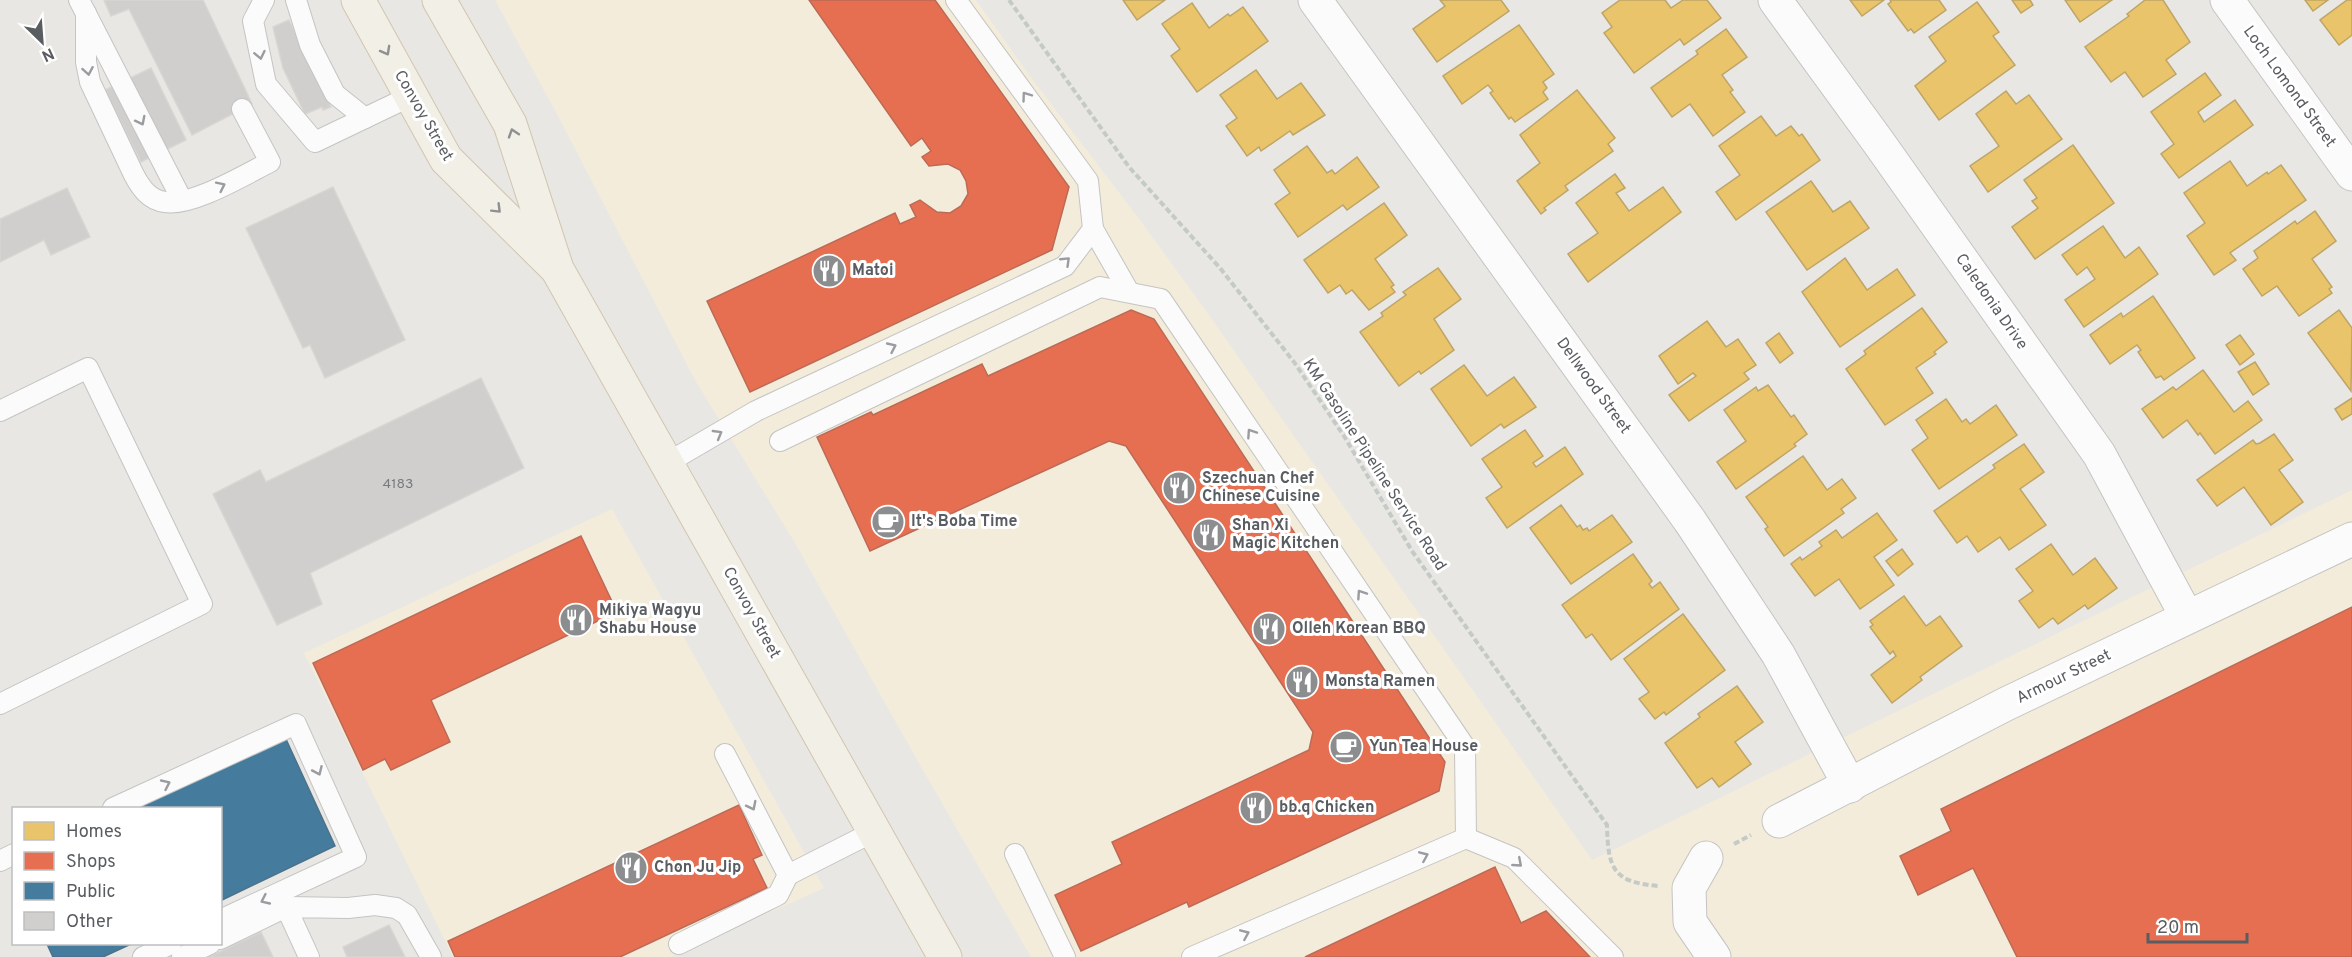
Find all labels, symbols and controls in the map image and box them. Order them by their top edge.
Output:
north arrow [12,12,72,72]
street label: Loch Lomond Street [2238,22,2340,152]
text: N [38,42,57,65]
one-way arrow [379,45,390,55]
one-way arrow [253,49,266,59]
one-way arrow [81,67,93,76]
street label: Convoy Street [389,67,457,165]
one-way arrow [1023,92,1034,103]
one-way arrow [134,115,145,126]
one-way arrow [508,129,521,139]
one-way arrow [214,182,225,193]
one-way arrow [489,202,500,213]
street label: Caledonia Drive [1950,250,2032,354]
restaurant icon: Matoi [811,253,847,289]
one-way arrow [1059,258,1070,269]
place label: Matoi [852,261,893,281]
street label: Dellwood Street [1551,334,1635,438]
one-way arrow [885,342,896,354]
street label: KM Gasoline Pipeline Service Road [1298,355,1450,575]
one-way arrow [711,429,722,441]
one-way arrow [1247,429,1258,440]
place label: Szechuan Chef Chinese Cuisine [1202,469,1320,507]
restaurant icon: Szechuan Chef Chinese Cuisine [1161,470,1197,506]
house number: 4183 [383,476,413,493]
cafe icon: It's Boba Time [870,504,906,540]
place label: It's Boba Time [911,512,1018,532]
place label: Shan Xi Magic Kitchen [1232,516,1339,554]
restaurant icon: Shan Xi Magic Kitchen [1191,517,1227,553]
street label: Convoy Street [718,564,784,662]
one-way arrow [1357,590,1368,601]
place label: Mikiya Wagyu Shabu House [599,601,701,639]
restaurant icon: Mikiya Wagyu Shabu House [558,602,594,638]
restaurant icon: Olleh Korean BBQ [1251,611,1287,647]
place label: Olleh Korean BBQ [1292,619,1426,639]
street label: Armour Street [2013,645,2115,709]
restaurant icon: Monsta Ramen [1284,664,1320,700]
place label: Monsta Ramen [1325,672,1435,692]
cafe icon: Yun Tea House [1328,729,1364,765]
place label: Yun Tea House [1369,737,1478,757]
one-way arrow [310,765,322,776]
one-way arrow [160,779,171,791]
restaurant icon: bb.q Chicken [1238,790,1274,826]
place label: bb.q Chicken [1279,798,1374,818]
one-way arrow [745,800,757,811]
legend [12,807,222,945]
text: Homes [66,821,122,844]
restaurant icon: Chon Ju Jip [613,850,649,886]
text: Shops [66,851,116,874]
one-way arrow [1418,851,1429,863]
one-way arrow [1511,856,1522,867]
place label: Chon Ju Jip [654,858,741,878]
text: Public [66,881,116,904]
one-way arrow [260,892,271,904]
scale bar [2148,906,2247,944]
text: Other [66,911,113,934]
text: 20 m [2157,917,2199,940]
one-way arrow [1239,929,1250,941]

